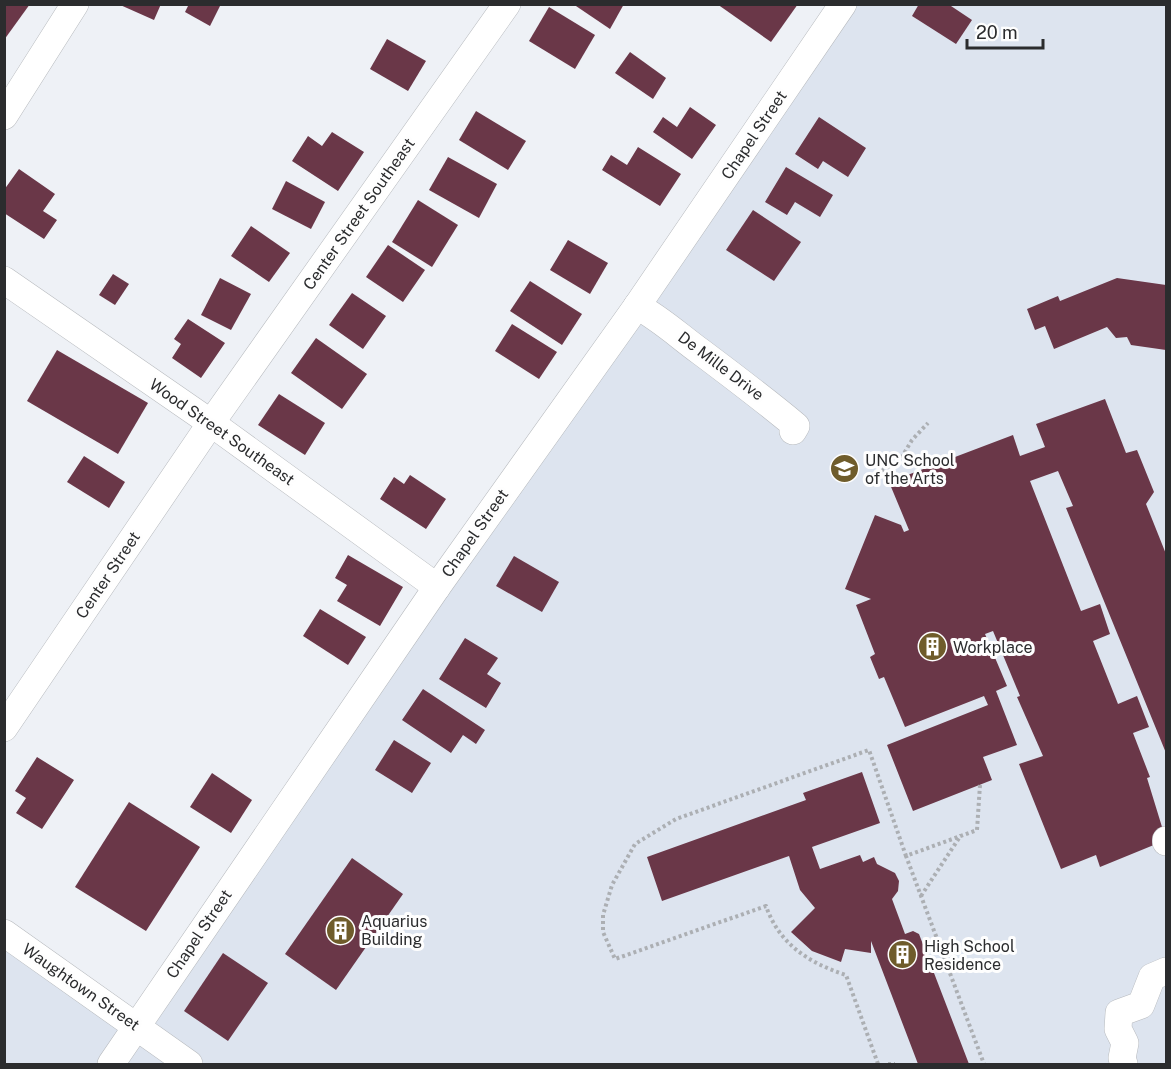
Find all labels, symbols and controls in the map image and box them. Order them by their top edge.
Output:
scale bar [967,12,1044,50]
text: 20 m [976,22,1018,43]
street label: Chapel Street [717,87,791,183]
street label: Center Street Southeast [299,134,419,294]
street label: De Mille Drive [674,328,768,404]
street label: Wood Street Southeast [146,375,298,489]
place label: UNC School of the Arts [865,451,955,488]
school or university icon: UNC School of the Arts [828,453,860,485]
street label: Chapel Street [438,485,512,581]
street label: Center Street [72,528,144,622]
building icon: Workplace [916,631,948,663]
place label: Workplace [953,638,1033,657]
street label: Chapel Street [162,886,236,982]
place label: Aquarius Building [361,912,427,949]
building icon: Aquarius Building [324,914,356,946]
place label: High School Residence [924,937,1015,974]
street label: Waughtown Street [19,939,143,1035]
building icon: High School Residence [887,939,919,971]

